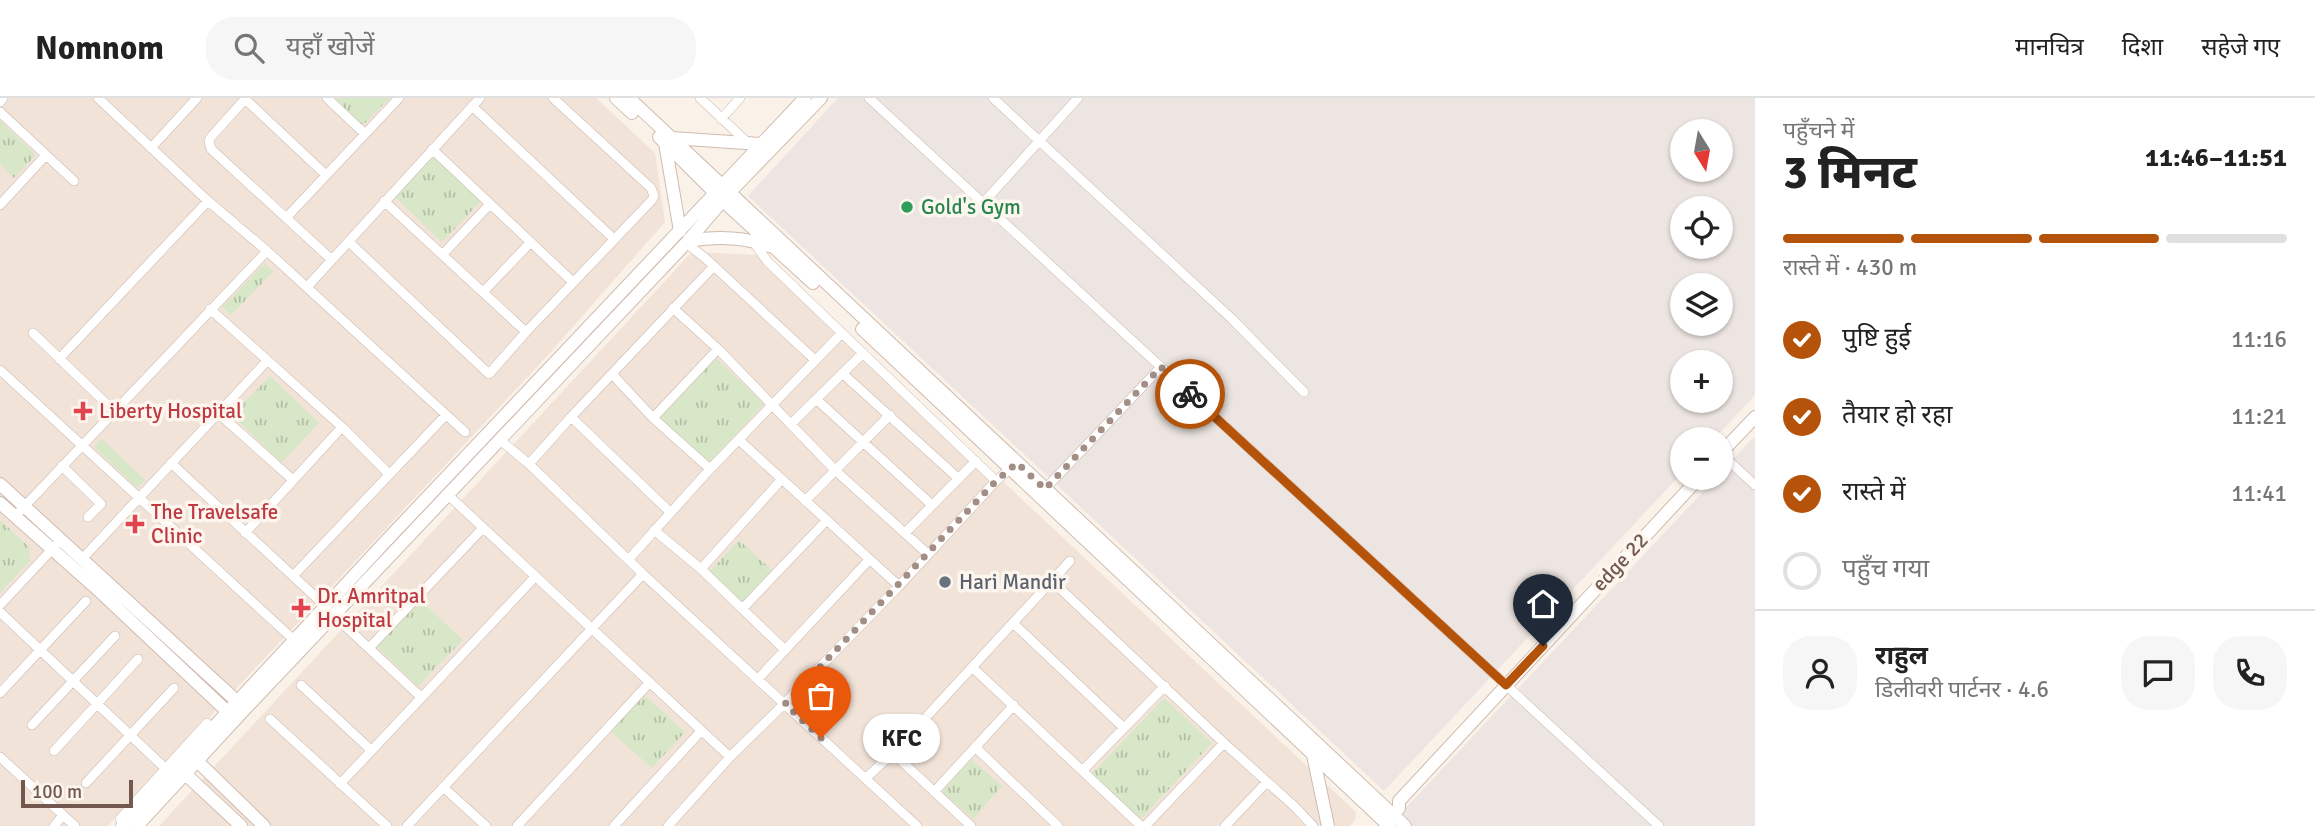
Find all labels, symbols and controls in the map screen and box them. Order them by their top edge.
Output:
search box [206,17,696,80]
text: Nomnom [35,28,164,69]
icon: search [230,29,268,67]
text: यहाँ खोजें [286,31,374,63]
text: मानचित्र [2015,32,2084,62]
text: दिशा [2122,32,2163,62]
text: सहेजे गए [2201,32,2280,62]
text: पहुँचने में [1783,116,1854,145]
north arrow [1670,119,1732,182]
map controls [1670,119,1733,490]
text: 11:46–11:51 [2145,142,2287,174]
text: 3 मिनट [1783,145,1917,201]
place label: Gold's Gym [921,194,1021,220]
button: locate [1670,196,1733,259]
marker: Gold's Gym [899,199,915,215]
text: रास्ते में · 430 m [1783,253,1917,282]
button: layers [1670,273,1733,336]
icon: check [1783,321,1821,359]
text: पुष्टि हुई [1842,322,1911,354]
text: 11:16 [2231,325,2287,354]
button: + [1670,350,1733,413]
courier [1155,359,1225,429]
icon: bike [1171,375,1209,413]
place label: Liberty Hospital [99,398,242,424]
icon: check [1783,398,1821,436]
text: तैयार हो रहा [1842,399,1952,431]
marker: Liberty Hospital [73,401,93,421]
text: 11:21 [2231,402,2287,431]
button: − [1670,427,1733,490]
icon: check [1783,475,1821,513]
text: रास्ते में [1842,476,1906,508]
text: 11:41 [2231,479,2287,508]
place label: The Travelsafe Clinic [151,499,278,549]
marker: The Travelsafe Clinic [125,514,145,534]
street label: edge 22 [1586,527,1654,597]
text: पहुँच गया [1842,553,1929,585]
place label: Hari Mandir [959,569,1066,595]
marker: Hari Mandir [937,574,953,590]
pin [1513,574,1573,646]
place label: Dr. Amritpal Hospital [317,583,426,633]
icon: home [1524,585,1562,623]
marker: Dr. Amritpal Hospital [291,598,311,618]
button: person [1783,636,1857,710]
button: chat [2121,636,2195,710]
button: phone [2213,636,2287,710]
text: राहुल [1875,640,1928,672]
pin [791,666,851,738]
text: डिलीवरी पार्टनर · 4.6 [1875,675,2049,704]
icon: bag [802,677,840,715]
callout: KFC [863,714,940,762]
text: KFC [881,724,922,753]
scale bar [21,777,133,809]
text: 100 m [32,780,82,804]

